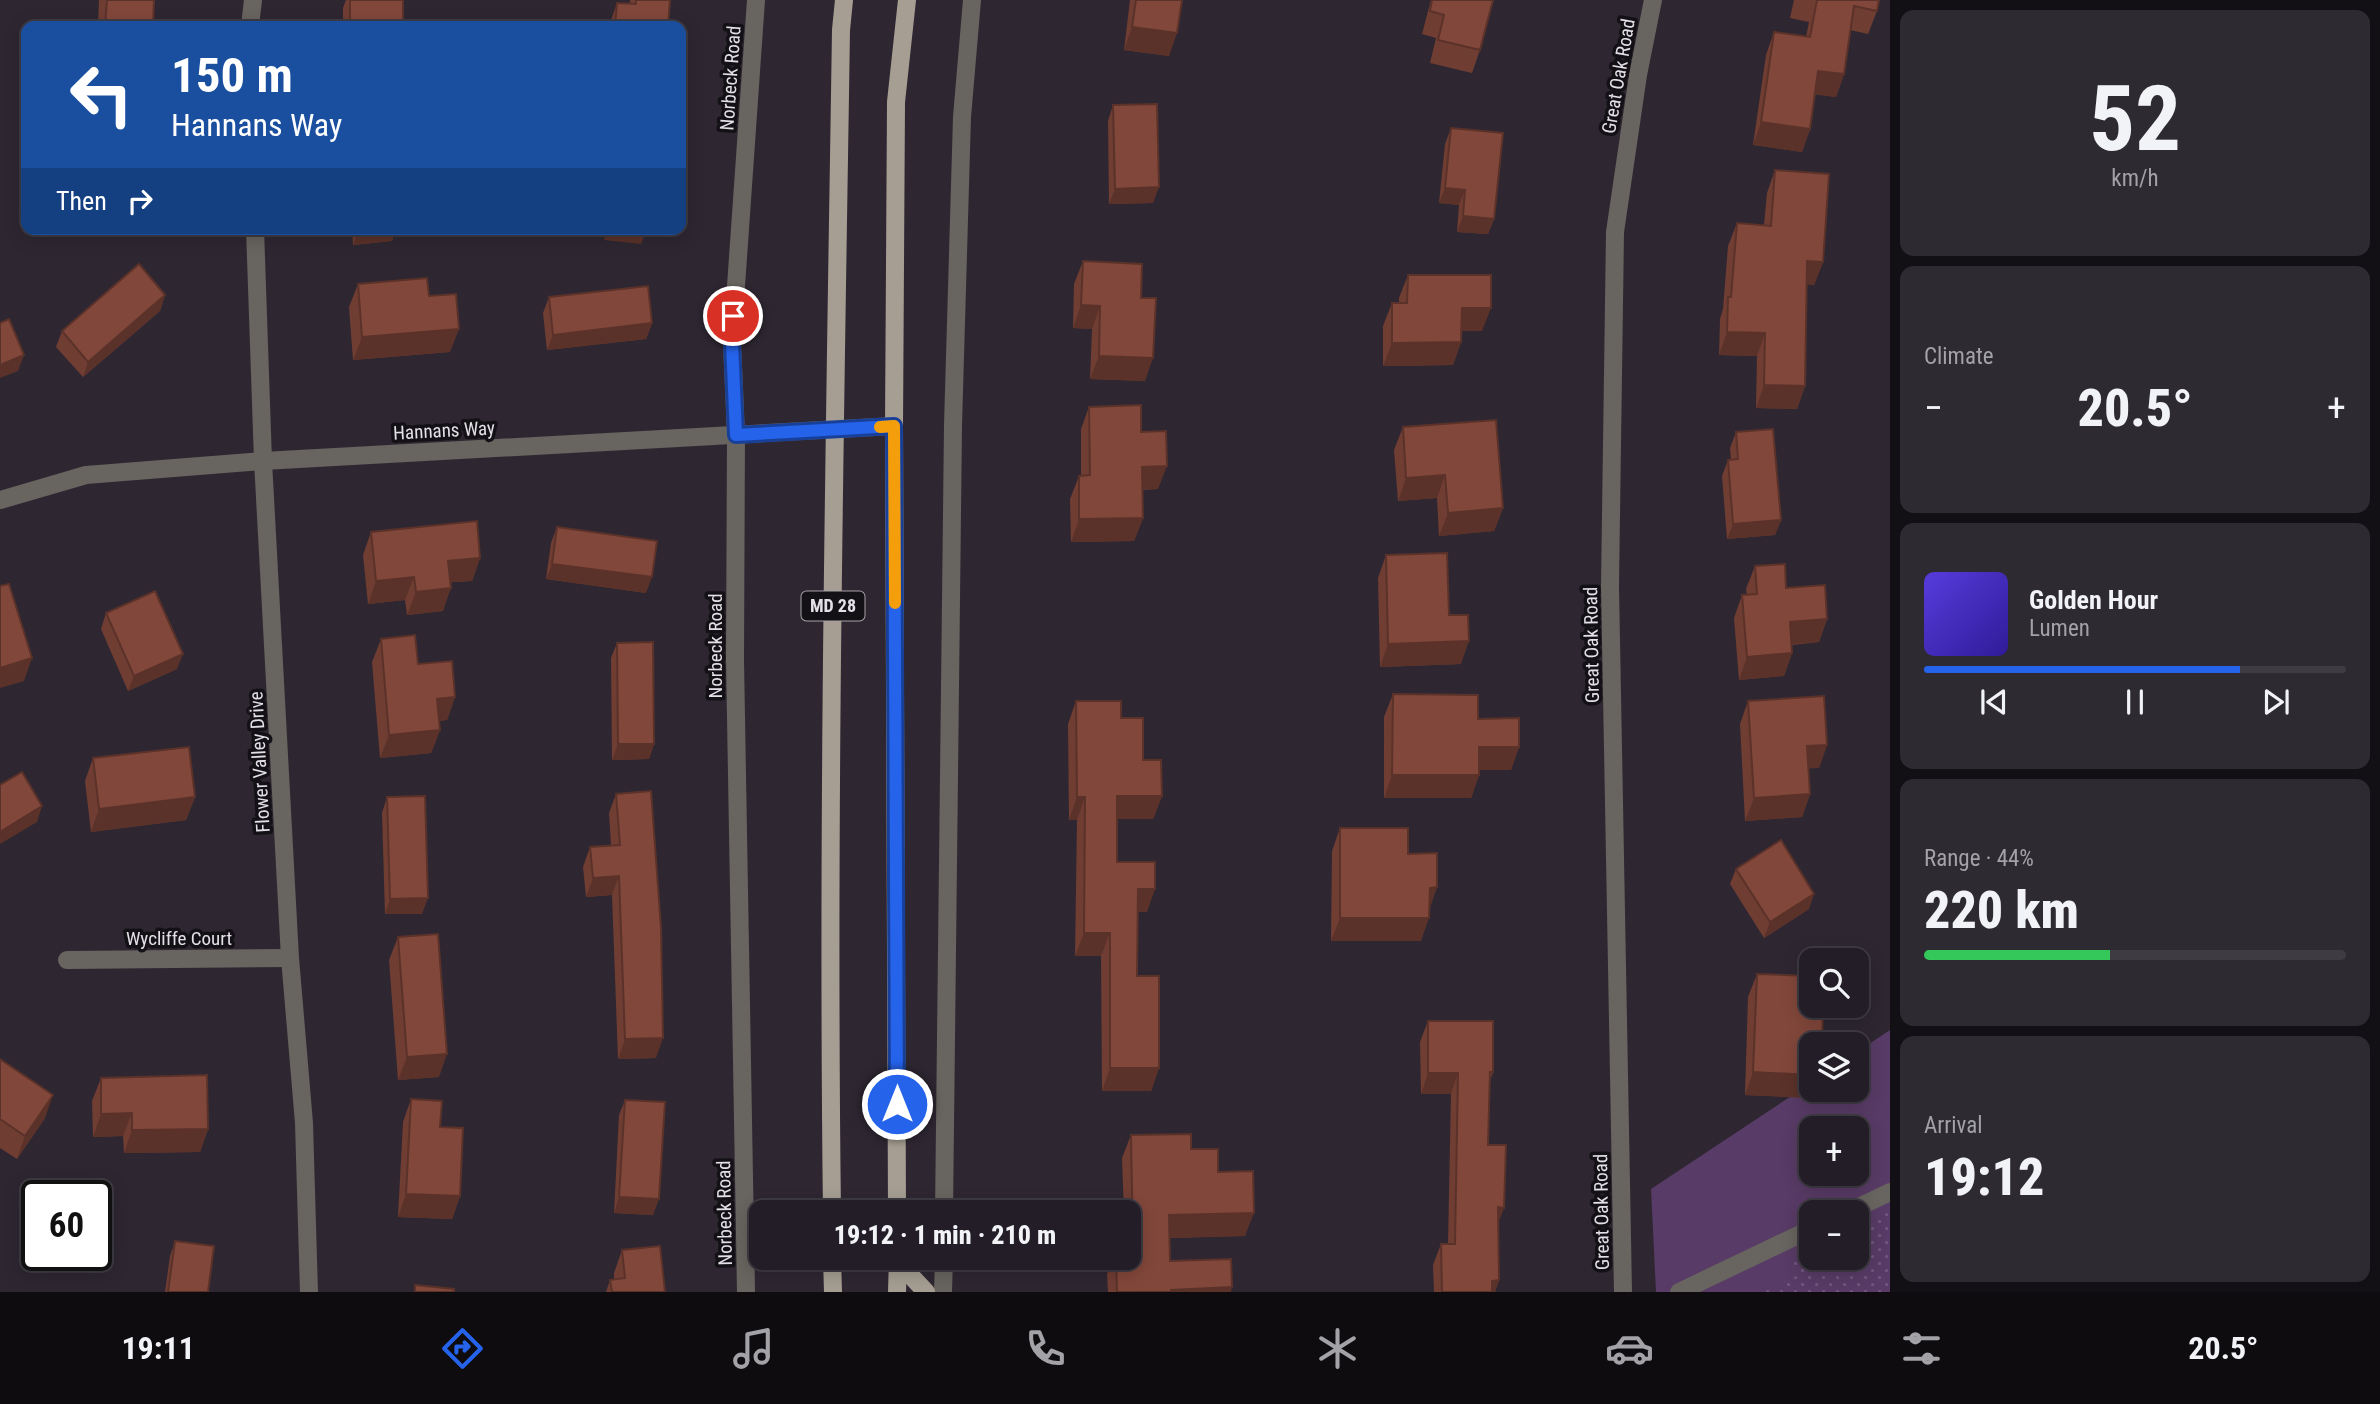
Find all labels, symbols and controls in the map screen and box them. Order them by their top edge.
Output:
street label: Great Oak Road [1597,17,1640,135]
street label: Norbeck Road [715,25,746,131]
text: 150 m [171,47,293,104]
icon: left [56,49,147,140]
text: 52 [2089,66,2181,172]
text: Hannans Way [171,106,342,144]
text: km/h [2111,165,2159,192]
icon: right [121,182,159,220]
text: Then [56,186,107,216]
pin [703,286,763,346]
icon: arrive [714,297,752,335]
text: Climate [1924,343,1994,370]
text: 20.5° [2077,378,2193,439]
text: − [1924,386,1943,430]
text: + [2327,386,2346,430]
street label: Hannans Way [393,416,495,445]
text: Golden Hour [2029,585,2158,615]
street label: Great Oak Road [1579,587,1604,703]
road number: MD 28 [802,592,864,620]
street label: Norbeck Road [704,593,727,699]
text: Lumen [2029,615,2090,642]
icon: previous [1975,683,2013,721]
icon: pause [2116,683,2154,721]
icon: next [2257,683,2295,721]
street label: Flower Valley Drive [244,691,275,833]
text: Range · 44% [1924,845,2034,872]
text: 220 km [1924,880,2079,941]
street label: Wycliffe Court [126,927,232,950]
map controls [1799,948,1869,1270]
button: search [1799,948,1869,1018]
button: layers [1799,1032,1869,1102]
position arrow [860,1067,934,1141]
text: Arrival [1924,1112,1983,1139]
button: + [1799,1116,1869,1186]
text: 19:12 [1924,1147,2044,1208]
street label: Great Oak Road [1589,1154,1614,1270]
street label: Norbeck Road [712,1160,737,1266]
speed limit sign: 60 [21,1180,112,1271]
button: − [1799,1200,1869,1270]
text: 19:12 · 1 min · 210 m [834,1220,1056,1250]
icon: directions [438,1324,487,1373]
icon: music [729,1324,778,1373]
icon: phone [1021,1324,1070,1373]
icon: climate [1313,1324,1362,1373]
icon: car [1605,1324,1654,1373]
icon: filters [1897,1324,1946,1373]
text: 19:11 [121,1329,195,1367]
text: 20.5° [2188,1329,2259,1367]

